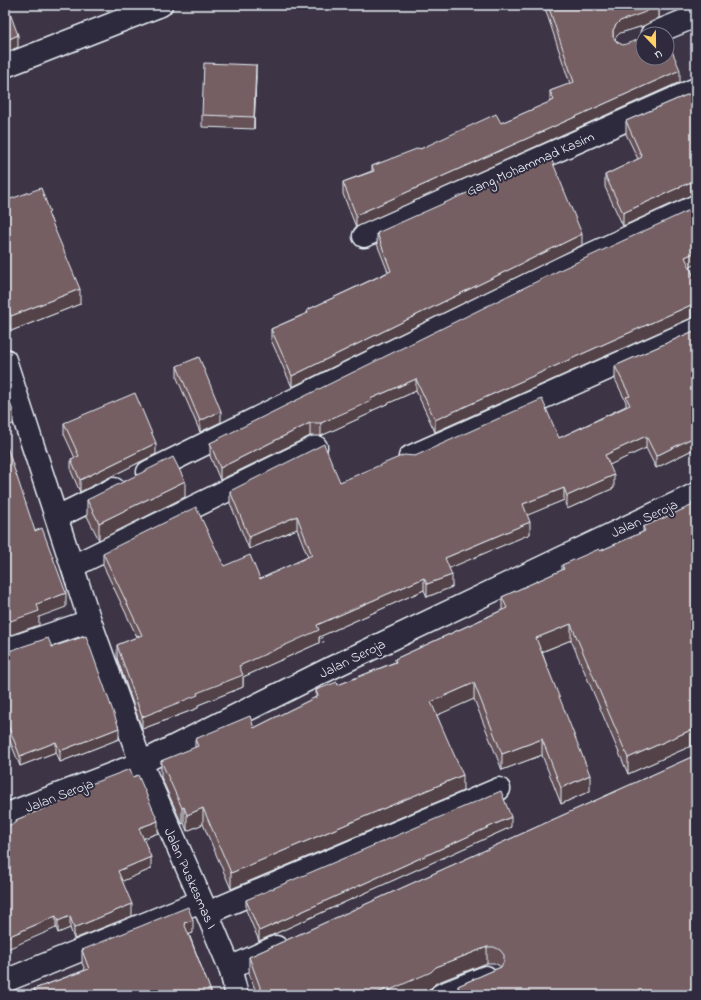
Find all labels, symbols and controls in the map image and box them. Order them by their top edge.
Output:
north arrow [635,26,675,66]
text: U [652,46,665,63]
street label: Gang Mohammad Kasim [463,127,599,203]
street label: Jalan Seroja [608,495,682,544]
street label: Jalan Seroja [316,634,389,684]
street label: Jalan Seroja [22,774,97,819]
street label: Jalan Puskesmas I [158,825,221,933]

